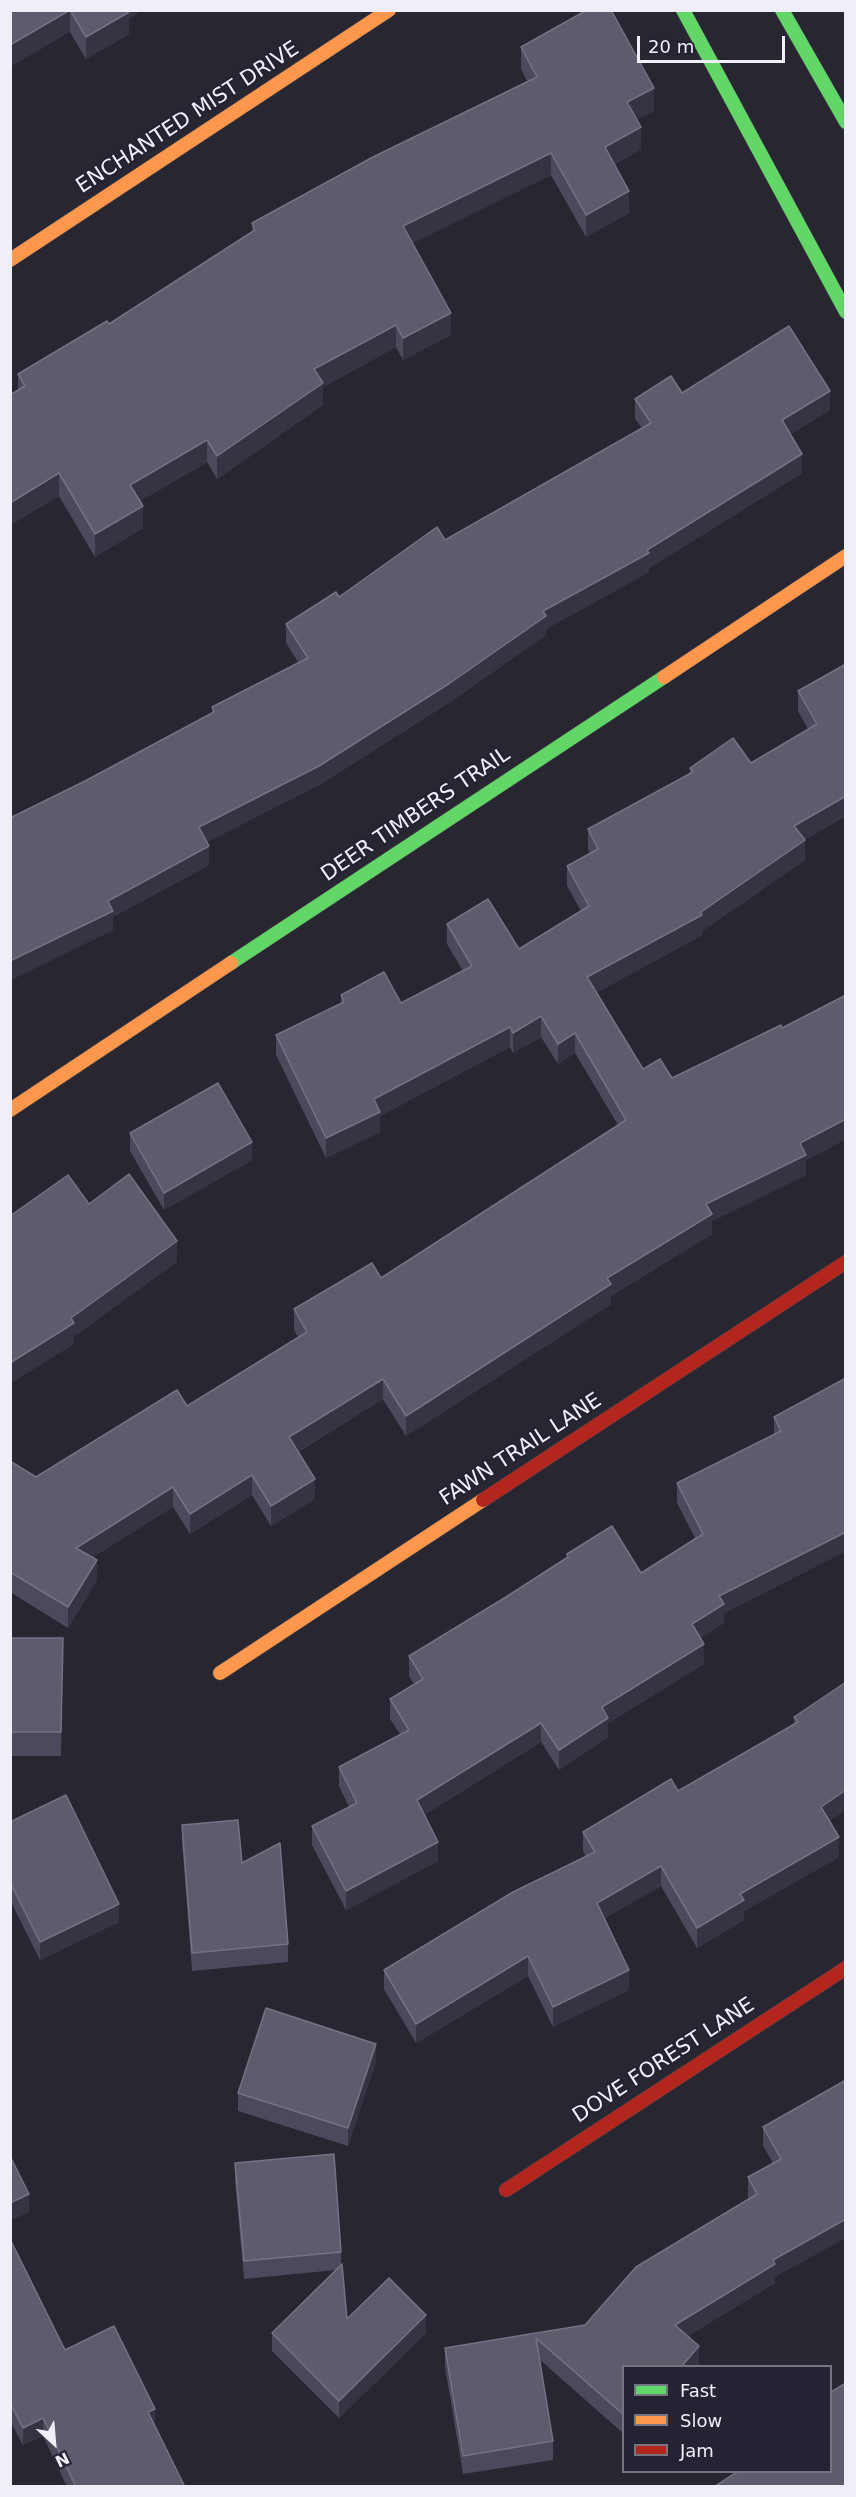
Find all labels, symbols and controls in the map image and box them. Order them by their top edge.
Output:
scale bar [640,24,788,62]
text: 20 m [648,36,694,57]
street label: ENCHANTED MIST DRIVE [72,37,304,199]
street label: DEER TIMBERS TRAIL [317,742,515,888]
street label: FAWN TRAIL LANE [435,1388,607,1512]
street label: DOVE FOREST LANE [568,1993,760,2129]
legend [622,2365,832,2473]
text: Fast [680,2380,716,2401]
text: Slow [680,2410,722,2431]
north arrow [24,2413,84,2473]
text: Jam [680,2440,714,2461]
text: N [52,2448,72,2471]

